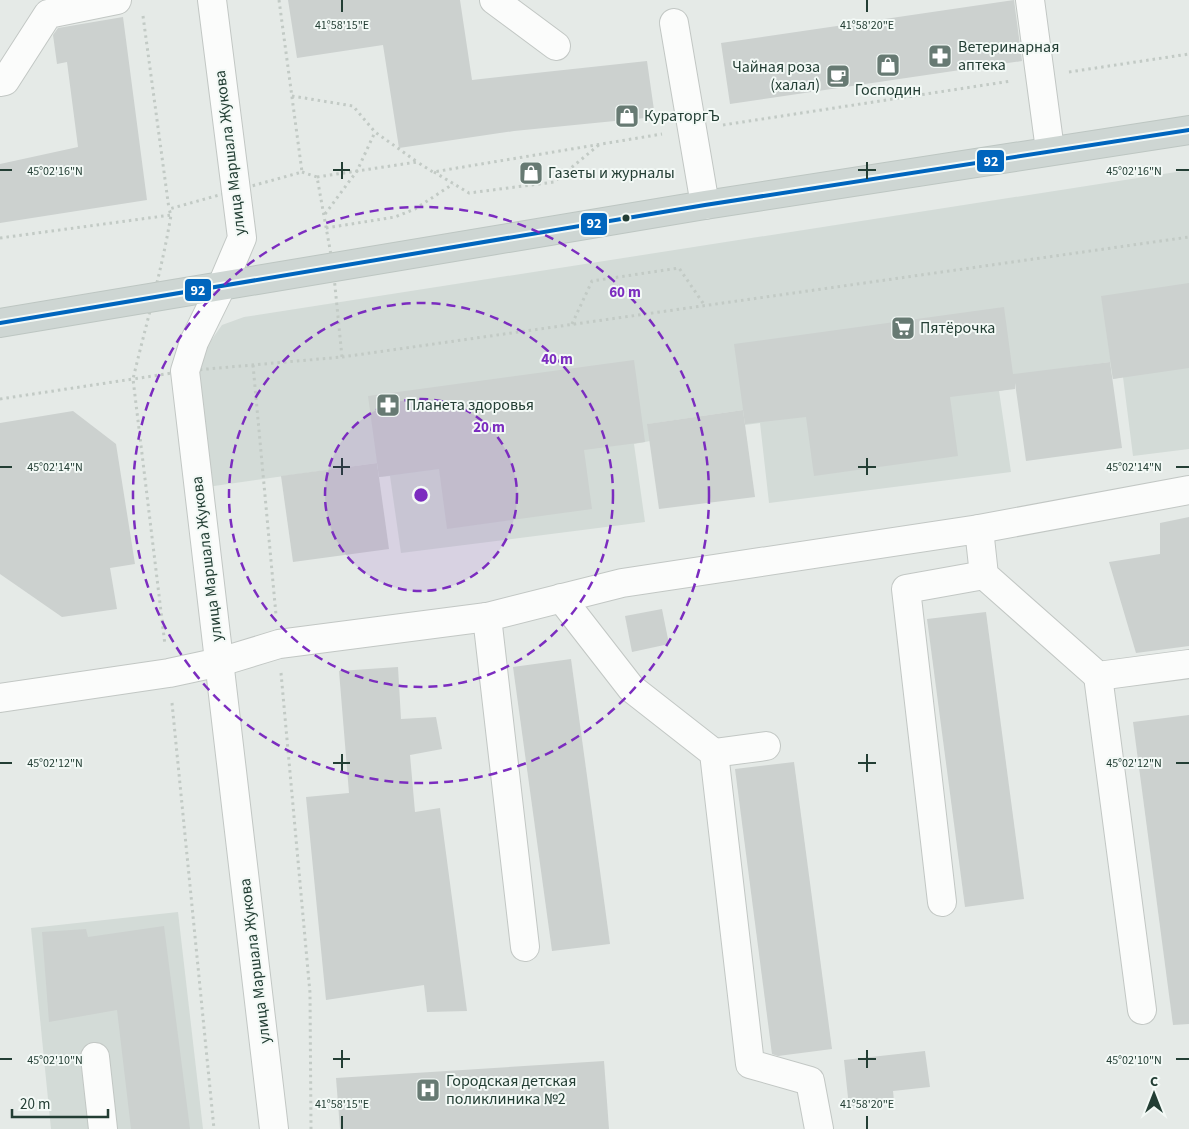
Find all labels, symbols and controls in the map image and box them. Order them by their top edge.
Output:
text: 41°58'15"E [315,17,369,34]
text: 41°58'20"E [840,17,894,34]
place label: Ветеринарная аптека [958,36,1059,76]
pharmacy icon: Ветеринарная аптека [927,43,953,69]
shop icon: Господин [875,52,901,78]
place label: Чайная роза (халал) [732,56,820,96]
cafe icon: Чайная роза (халал) [825,63,851,89]
street label: улица Маршала Жукова [209,69,251,237]
place label: Господин [855,79,921,101]
shop icon: КураторгЪ [614,103,640,129]
place label: КураторгЪ [644,105,720,127]
line badge: 92 [976,149,1005,173]
text: 92 [984,152,998,172]
shop icon: Газеты и журналы [518,160,544,186]
place label: Газеты и журналы [548,162,675,184]
text: 45°02'16"N [27,163,83,180]
text: 45°02'16"N [1106,163,1162,180]
line badge: 92 [580,212,608,236]
unlabelled marker [621,213,631,223]
text: 92 [587,214,601,234]
line badge: 92 [184,278,212,302]
text: 92 [191,281,205,301]
text: 60 m [609,282,641,303]
supermarket icon: Пятёрочка [890,315,916,341]
place label: Пятёрочка [920,317,995,339]
text: 40 m [541,349,573,370]
pharmacy icon: Планета здоровья [375,392,401,418]
place label: Планета здоровья [406,394,534,416]
text: 20 m [473,417,505,438]
text: 45°02'14"N [27,459,83,476]
text: 45°02'14"N [1106,459,1162,476]
street label: улица Маршала Жукова [186,475,228,643]
centre of rings [412,486,430,504]
text: 45°02'12"N [27,755,83,772]
text: 45°02'12"N [1106,755,1162,772]
street label: улица Маршала Жукова [234,877,276,1045]
text: 45°02'10"N [27,1052,83,1069]
text: 45°02'10"N [1106,1052,1162,1069]
north arrow [1129,1069,1179,1119]
place label: Городская детская поликлиника №2 [446,1070,576,1110]
text: С [1150,1072,1158,1092]
hospital icon: Городская детская поликлиника №2 [415,1077,441,1103]
scale bar [12,1086,109,1118]
text: 20 m [20,1094,50,1115]
text: 41°58'15"E [315,1096,369,1113]
text: 41°58'20"E [840,1096,894,1113]

